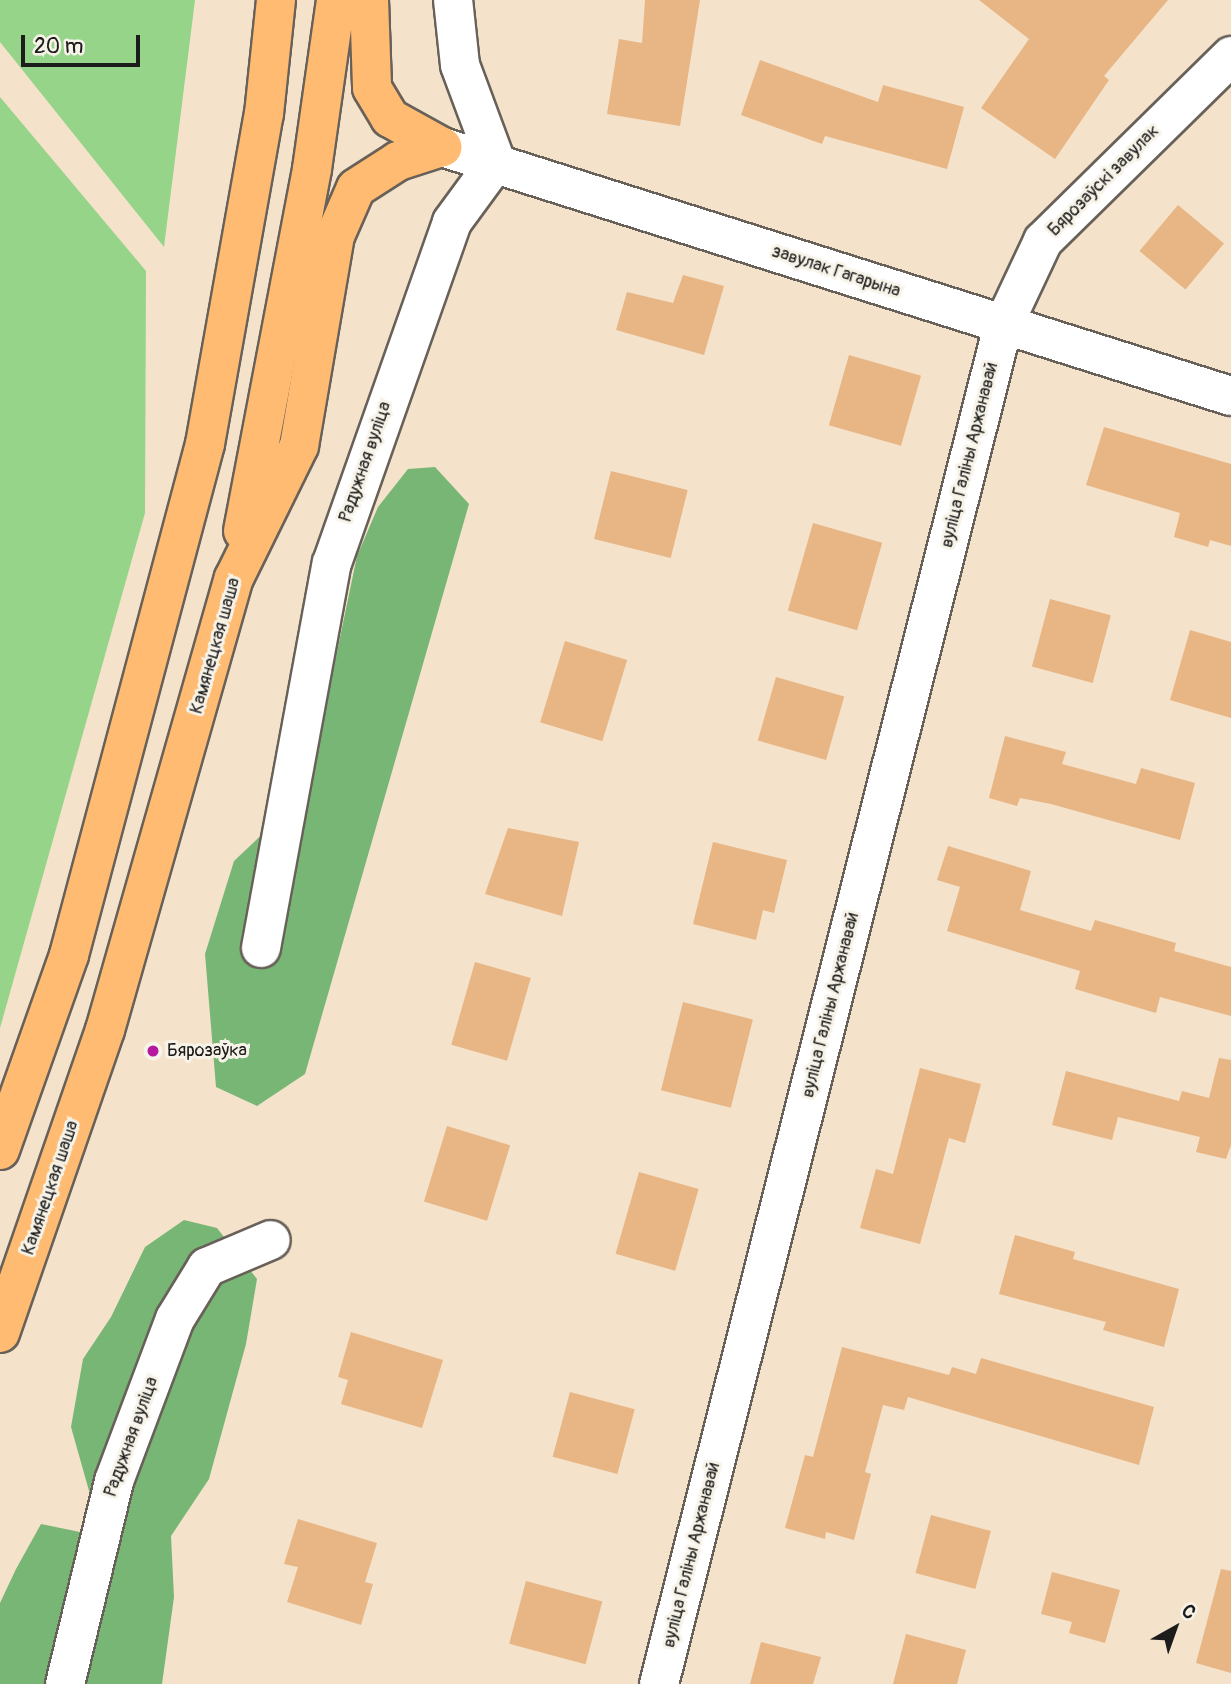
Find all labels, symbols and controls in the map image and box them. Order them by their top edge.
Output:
scale bar [24,21,144,65]
text: 20 m [34,33,83,60]
street label: Бярозаўскі завулак [1044,121,1164,241]
street label: завулак Гагарына [769,241,903,303]
street label: вуліца Галіны Аржанавай [937,360,1003,550]
street label: Радужная вуліца [335,399,397,525]
street label: Камянецкая шаша [186,576,246,716]
street label: вуліца Галіны Аржанавай [798,910,864,1100]
place label: Бярозаўка [167,1040,247,1062]
marker: Бярозаўка [145,1043,161,1059]
street label: Камянецкая шаша [18,1118,84,1258]
street label: Радужная вуліца [100,1374,164,1500]
street label: вуліца Галіны Аржанавай [659,1460,725,1650]
north arrow [1140,1593,1210,1663]
text: С [1176,1599,1201,1625]

